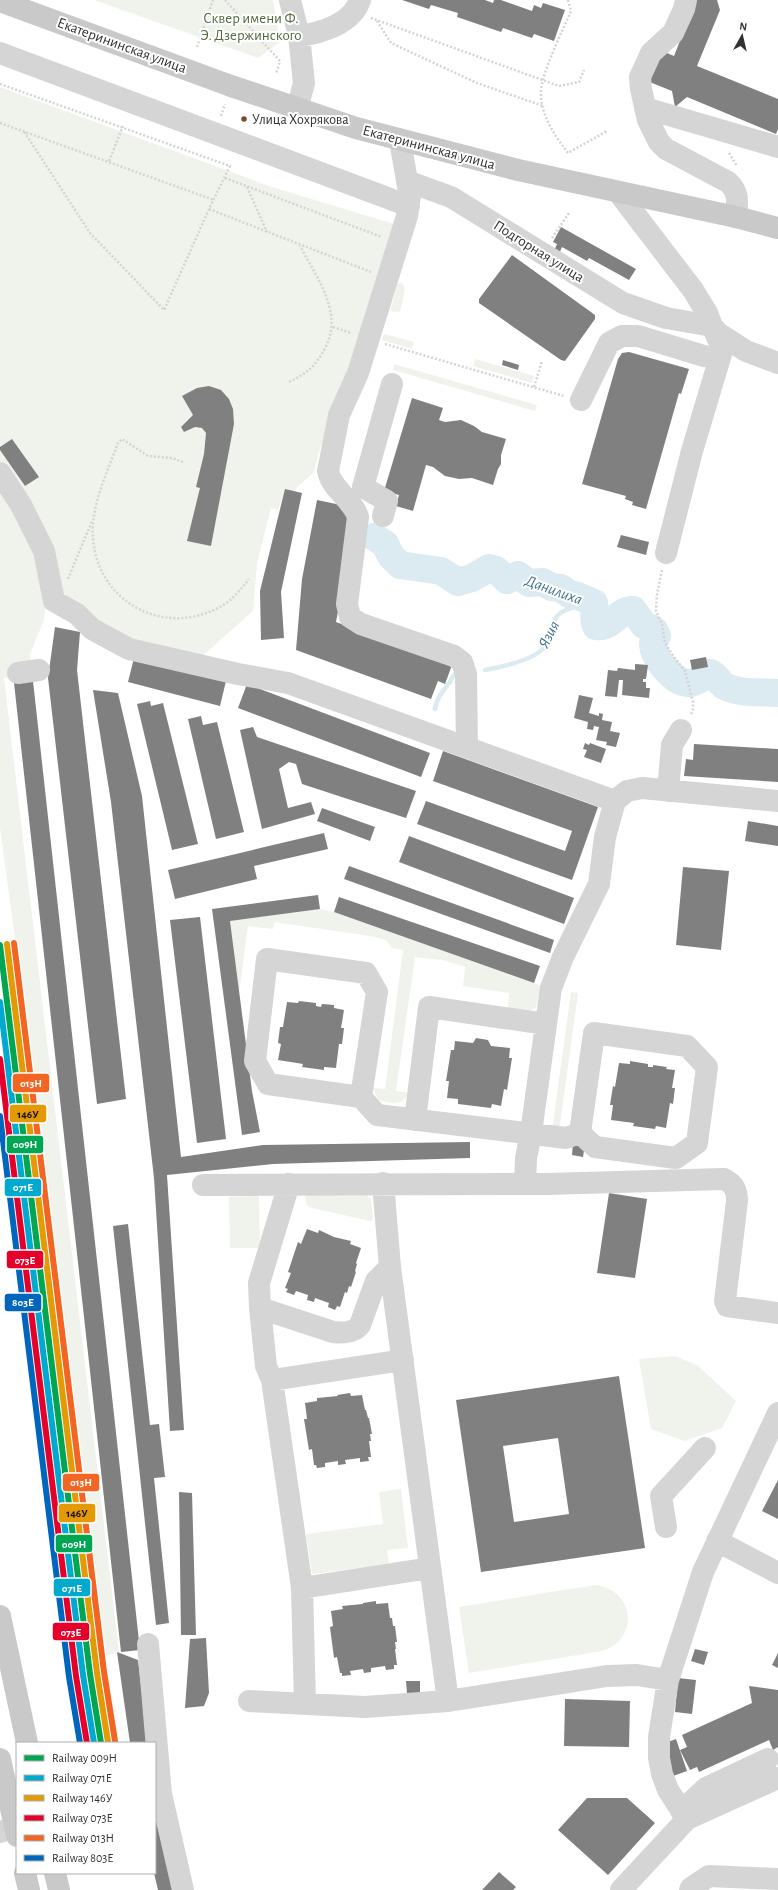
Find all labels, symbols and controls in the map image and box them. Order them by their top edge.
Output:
park label: Сквер имени Ф. Э. Дзержинского [200,11,302,43]
street label: Екатерининская улица [55,15,189,76]
north arrow [722,16,762,56]
text: N [739,21,748,33]
place label: Улица Хохрякова [252,113,349,127]
marker: Улица Хохрякова [239,114,249,124]
street label: Екатерининская улица [361,123,497,172]
street label: Подгорная улица [491,218,587,285]
water label: Данилиха [522,572,584,608]
water label: Язия [535,618,562,651]
line badge: 013Н [12,1073,50,1093]
text: 013Н [20,1078,42,1089]
line badge: 146У [9,1104,47,1123]
text: 146У [17,1109,39,1120]
line badge: 009Н [6,1135,44,1154]
text: 009Н [13,1139,37,1150]
line badge: 071Е [4,1178,42,1197]
text: 071Е [13,1182,33,1193]
line badge: 073Е [6,1250,44,1269]
text: 073Е [14,1255,36,1266]
line badge: 803Е [4,1293,42,1312]
text: 803Е [12,1297,34,1308]
line badge: 013Н [62,1473,100,1492]
text: 013Н [70,1477,92,1488]
line badge: 146У [58,1503,96,1523]
text: 146У [66,1508,88,1519]
line badge: 009Н [55,1534,93,1553]
text: 009Н [62,1539,86,1550]
line badge: 071Е [53,1578,91,1597]
text: 071Е [62,1583,82,1594]
line badge: 073Е [52,1622,90,1641]
text: 073Е [60,1627,82,1638]
legend [16,1742,156,1874]
text: Railway 009Н [52,1752,117,1765]
text: Railway 071Е [52,1772,112,1785]
text: Railway 146У [52,1792,113,1805]
text: Railway 073Е [52,1812,113,1825]
text: Railway 013Н [52,1832,114,1845]
text: Railway 803Е [52,1852,114,1865]

